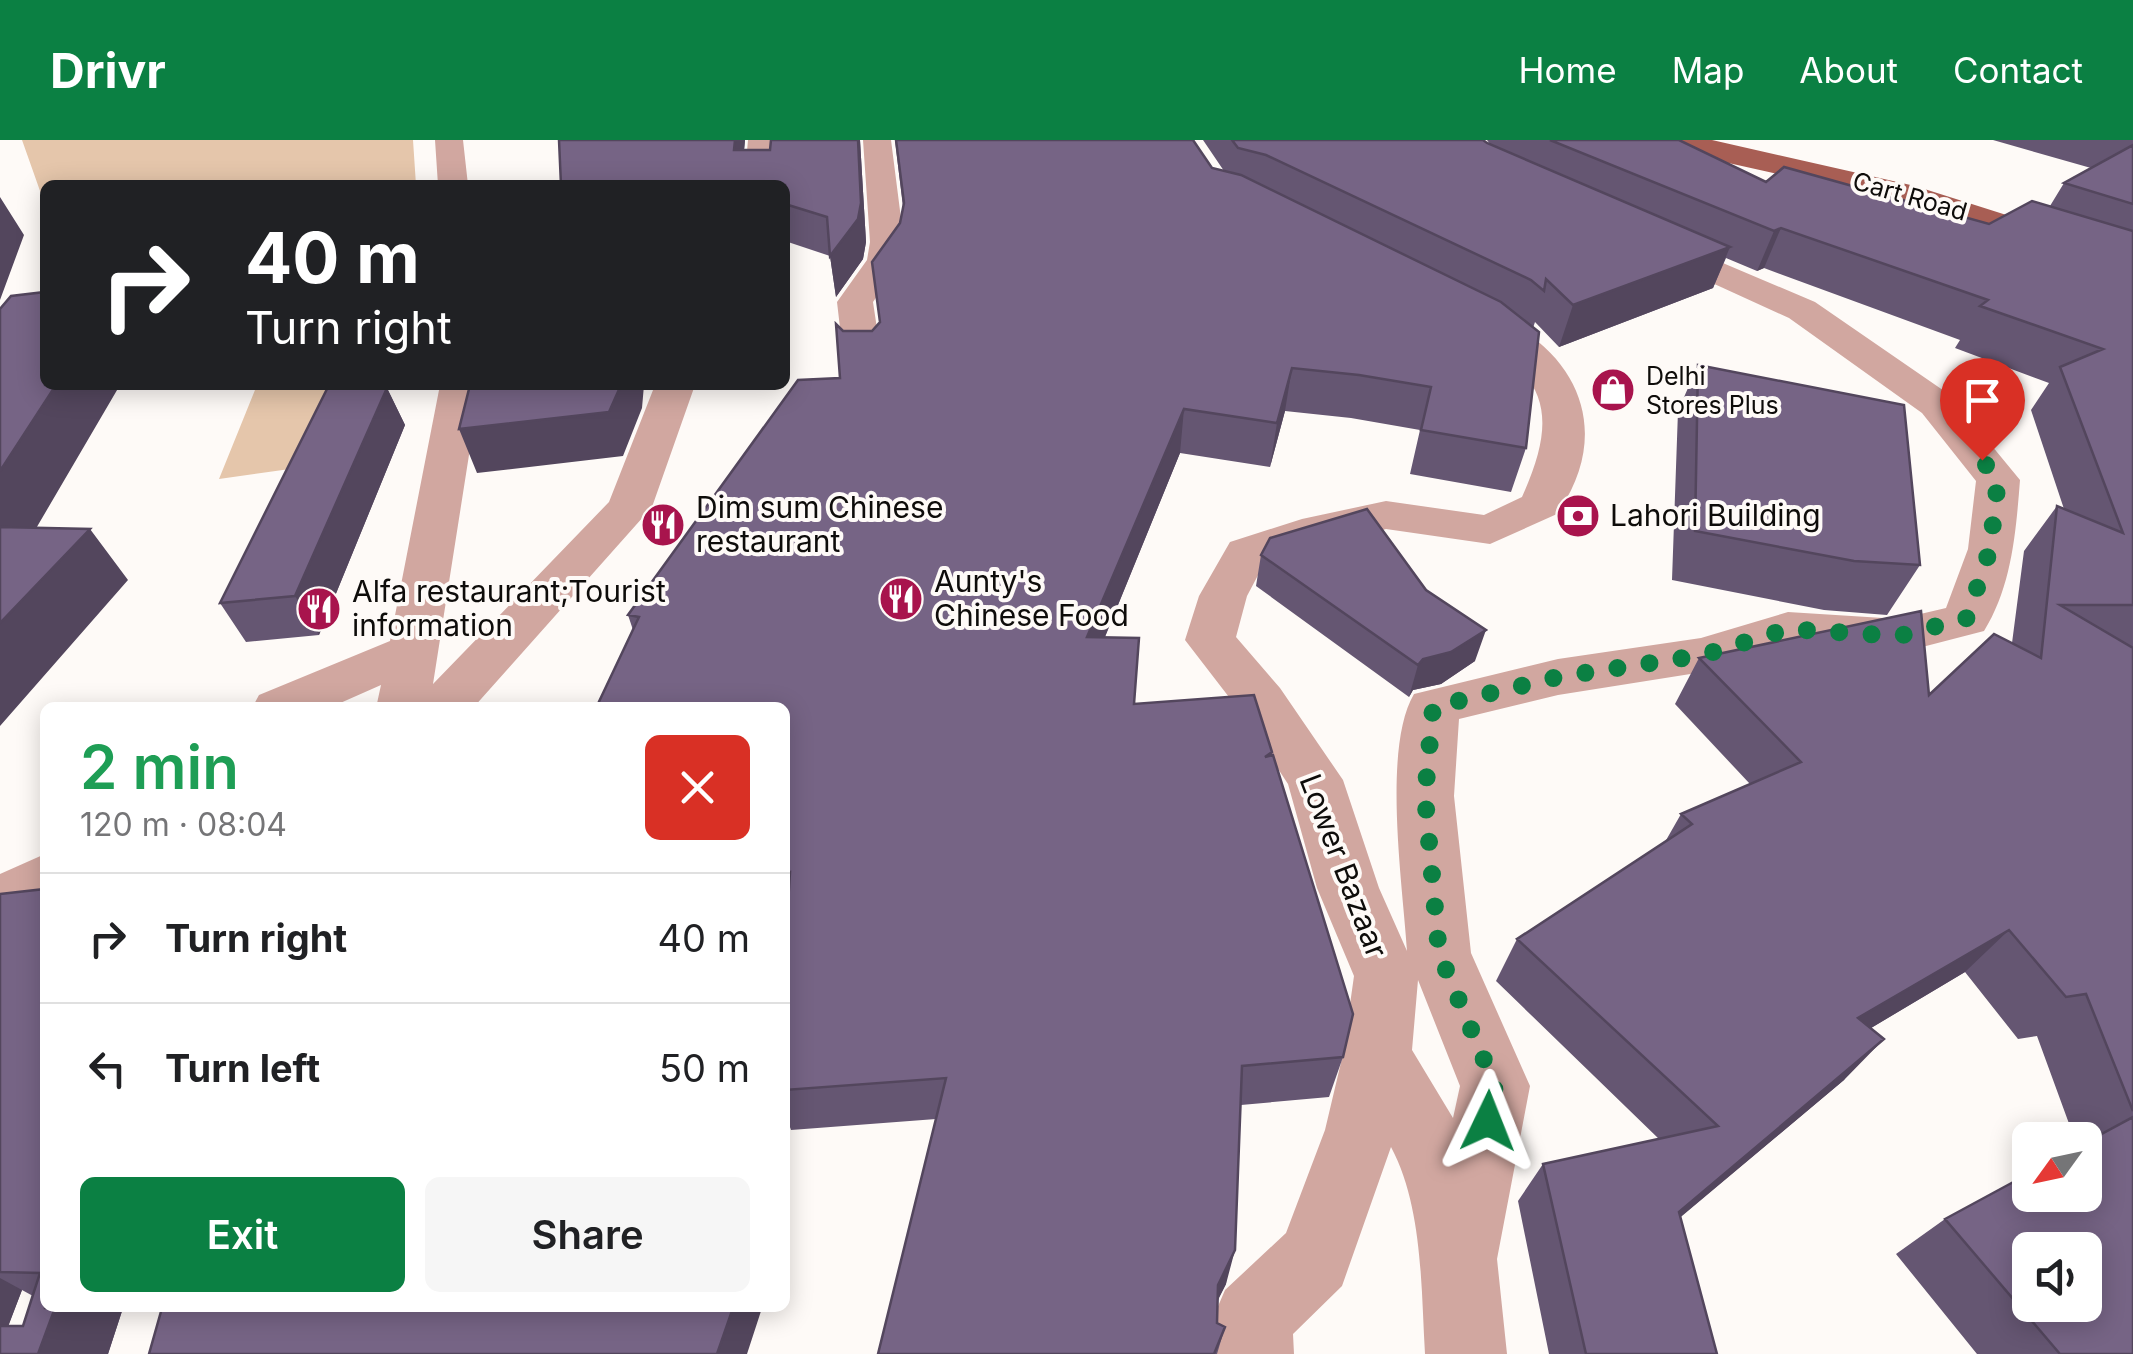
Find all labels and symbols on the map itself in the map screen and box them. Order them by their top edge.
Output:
street label: Cart Road [1849,165,1971,227]
pin [1940,358,2025,461]
place label: Delhi Stores Plus [1646,361,1779,420]
shop icon: Delhi Stores Plus [1590,367,1636,413]
place label: Dim sum Chinese restaurant [696,489,943,559]
bank icon: Lahori Building [1555,493,1601,539]
place label: Lahori Building [1610,497,1821,533]
restaurant icon: Dim sum Chinese restaurant [640,502,686,548]
place label: Aunty's Chinese Food [934,563,1129,633]
place label: Alfa restaurant;Tourist information [352,573,666,643]
restaurant icon: Aunty's Chinese Food [878,576,924,622]
restaurant icon: Alfa restaurant;Tourist information [296,586,342,632]
street label: Lower Bazaar [1292,769,1395,962]
position arrow [1436,1069,1540,1173]
north arrow [2012,1122,2102,1212]

